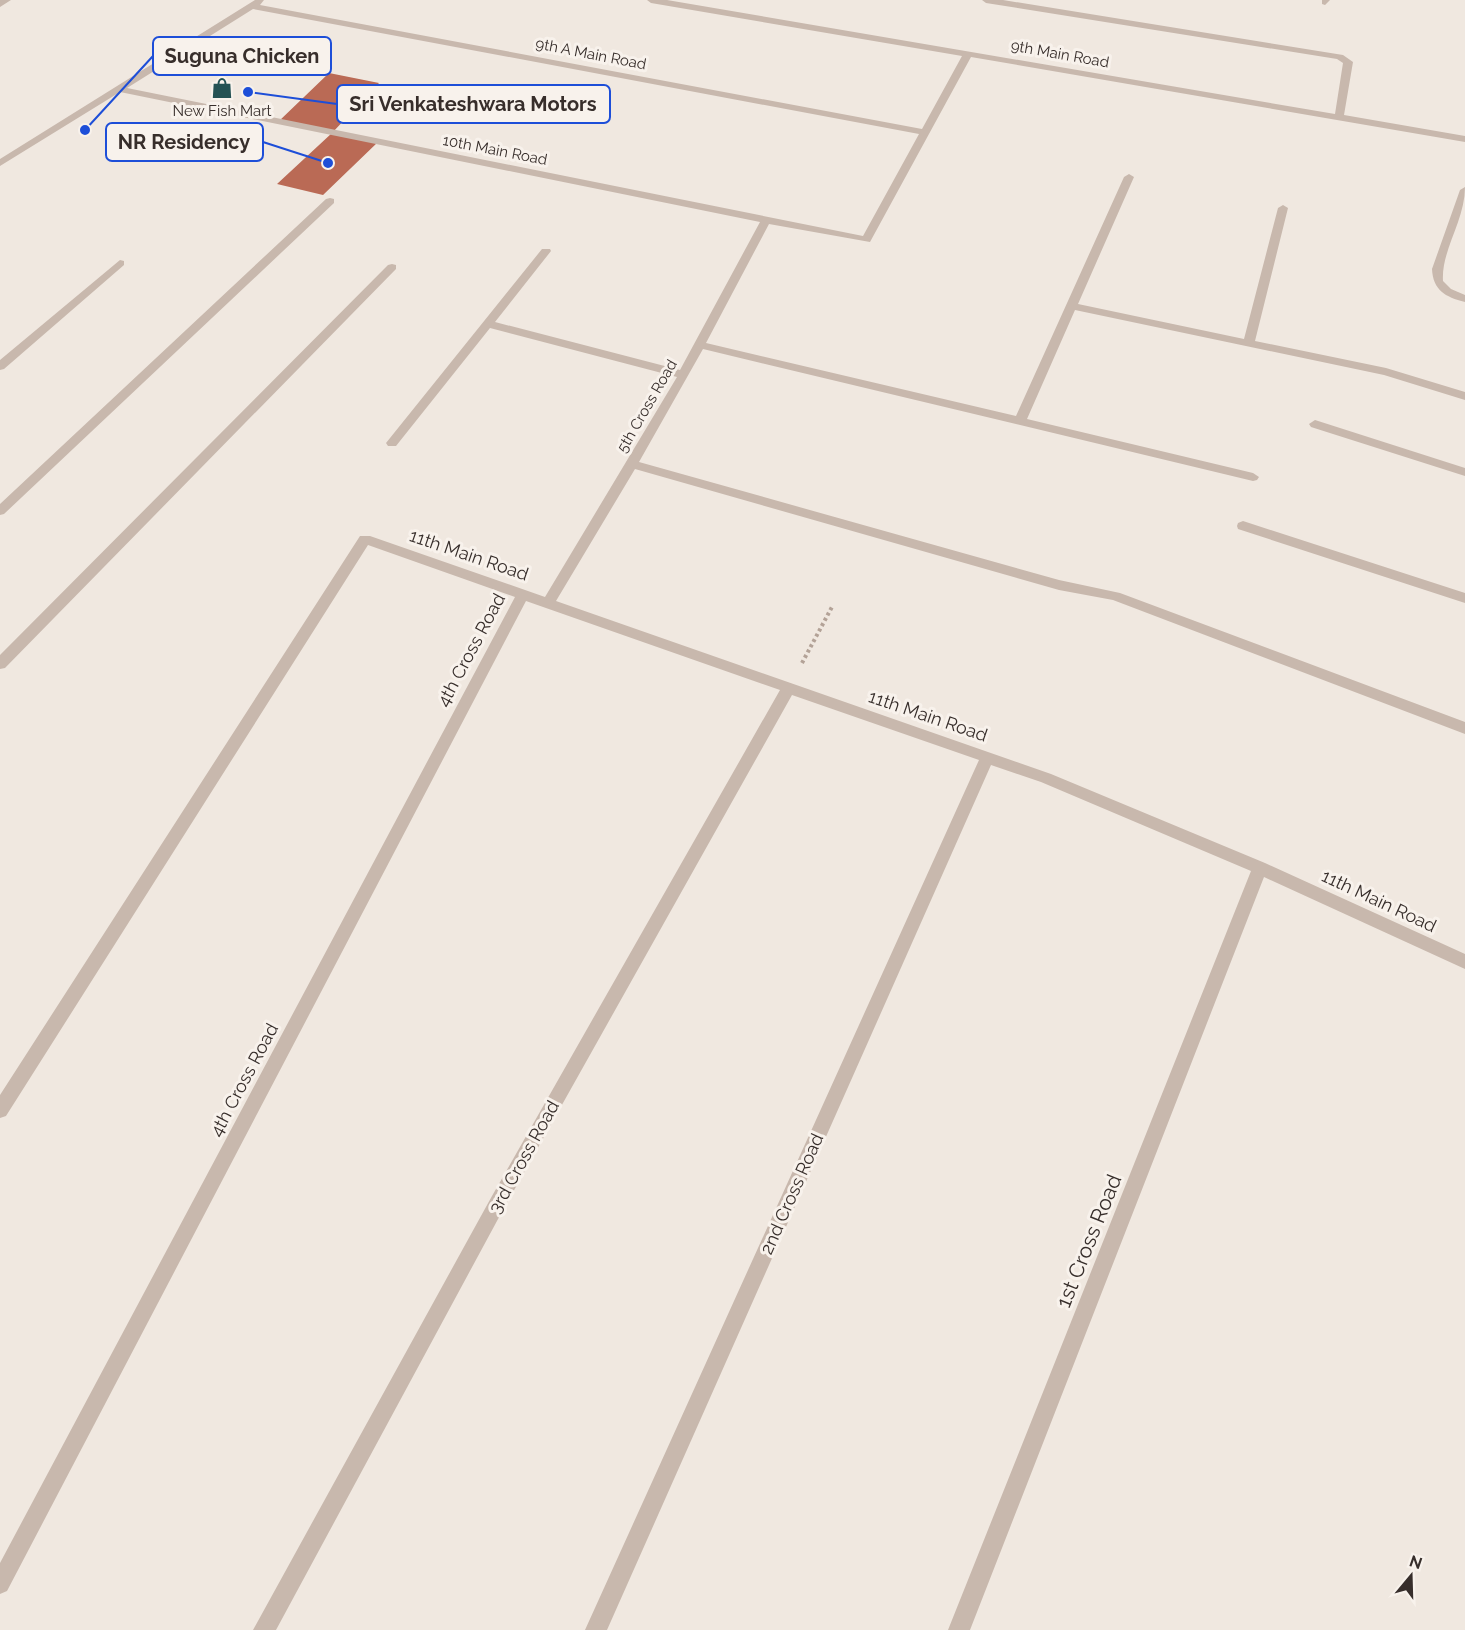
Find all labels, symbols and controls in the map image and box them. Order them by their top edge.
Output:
street label: 9th A Main Road [534,34,648,74]
callout: Suguna Chicken [153,37,331,75]
street label: 9th Main Road [1009,37,1111,71]
text: Suguna Chicken [165,44,319,68]
shop icon: New Fish Mart [210,76,234,100]
callout: Sri Venkateshwara Motors [337,85,610,123]
text: Sri Venkateshwara Motors [349,92,597,116]
place label: New Fish Mart [172,102,272,120]
callout: NR Residency [106,123,263,161]
text: NR Residency [118,130,250,154]
street label: 10th Main Road [441,131,549,169]
street label: 5th Cross Road [613,356,681,456]
street label: 11th Main Road [407,524,531,585]
street label: 4th Cross Road [432,590,509,710]
street label: 11th Main Road [866,685,990,746]
street label: 11th Main Road [1318,865,1440,936]
street label: 4th Cross Road [205,1020,282,1140]
street label: 3rd Cross Road [484,1097,563,1217]
street label: 2nd Cross Road [756,1130,828,1257]
street label: 1st Cross Road [1050,1171,1127,1311]
north arrow [1381,1546,1441,1606]
text: N [1407,1551,1425,1573]

